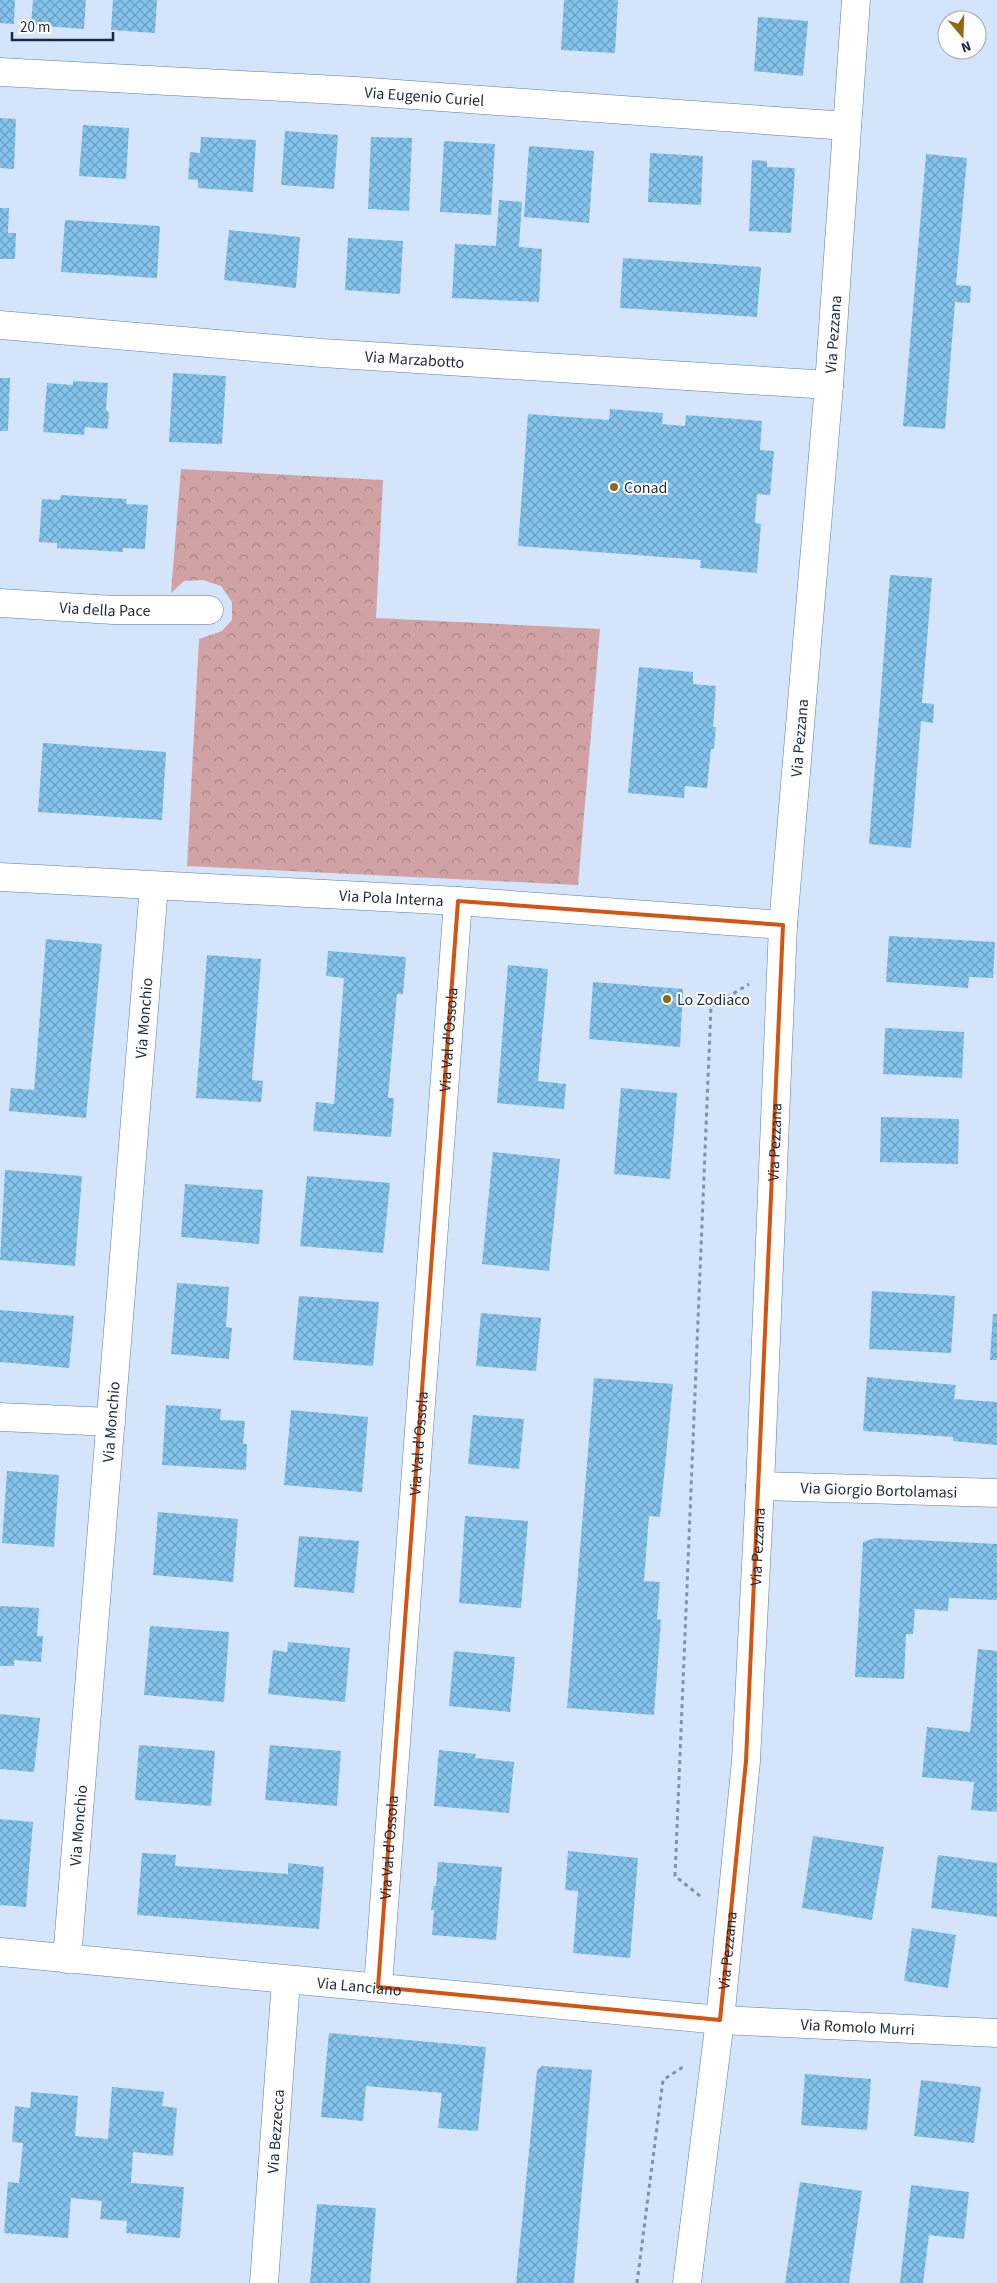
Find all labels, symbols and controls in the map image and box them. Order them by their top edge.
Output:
scale bar [12,10,114,42]
north arrow [937,10,987,60]
text: 20 m [20,17,50,38]
text: N [958,35,974,57]
street label: Via Eugenio Curiel [363,82,485,112]
street label: Via Pezzana [820,295,847,374]
street label: Via Marzabotto [364,346,465,374]
place label: Conad [624,477,668,499]
marker: Conad [608,481,620,493]
street label: Via della Pace [59,597,150,622]
street label: Via Pezzana [786,698,814,778]
street label: Via Pola Interna [339,885,444,912]
street label: Via Monchio [130,977,159,1060]
street label: Via Val d'Ossola [434,987,464,1093]
place label: Lo Zodiaco [677,989,750,1011]
marker: Lo Zodiaco [661,993,673,1005]
street label: Via Pezzana [763,1102,788,1182]
street label: Via Monchio [97,1380,126,1463]
street label: Via Val d'Ossola [404,1391,434,1496]
street label: Via Giorgio Bortolamasi [800,1477,958,1504]
street label: Via Pezzana [745,1507,771,1586]
street label: Via Monchio [65,1784,93,1867]
street label: Via Val d'Ossola [374,1795,404,1900]
street label: Via Pezzana [713,1910,743,1991]
street label: Via Lanciano [316,1972,403,2002]
street label: Via Romolo Murri [800,2014,915,2041]
street label: Via Bezzecca [262,2089,290,2174]

